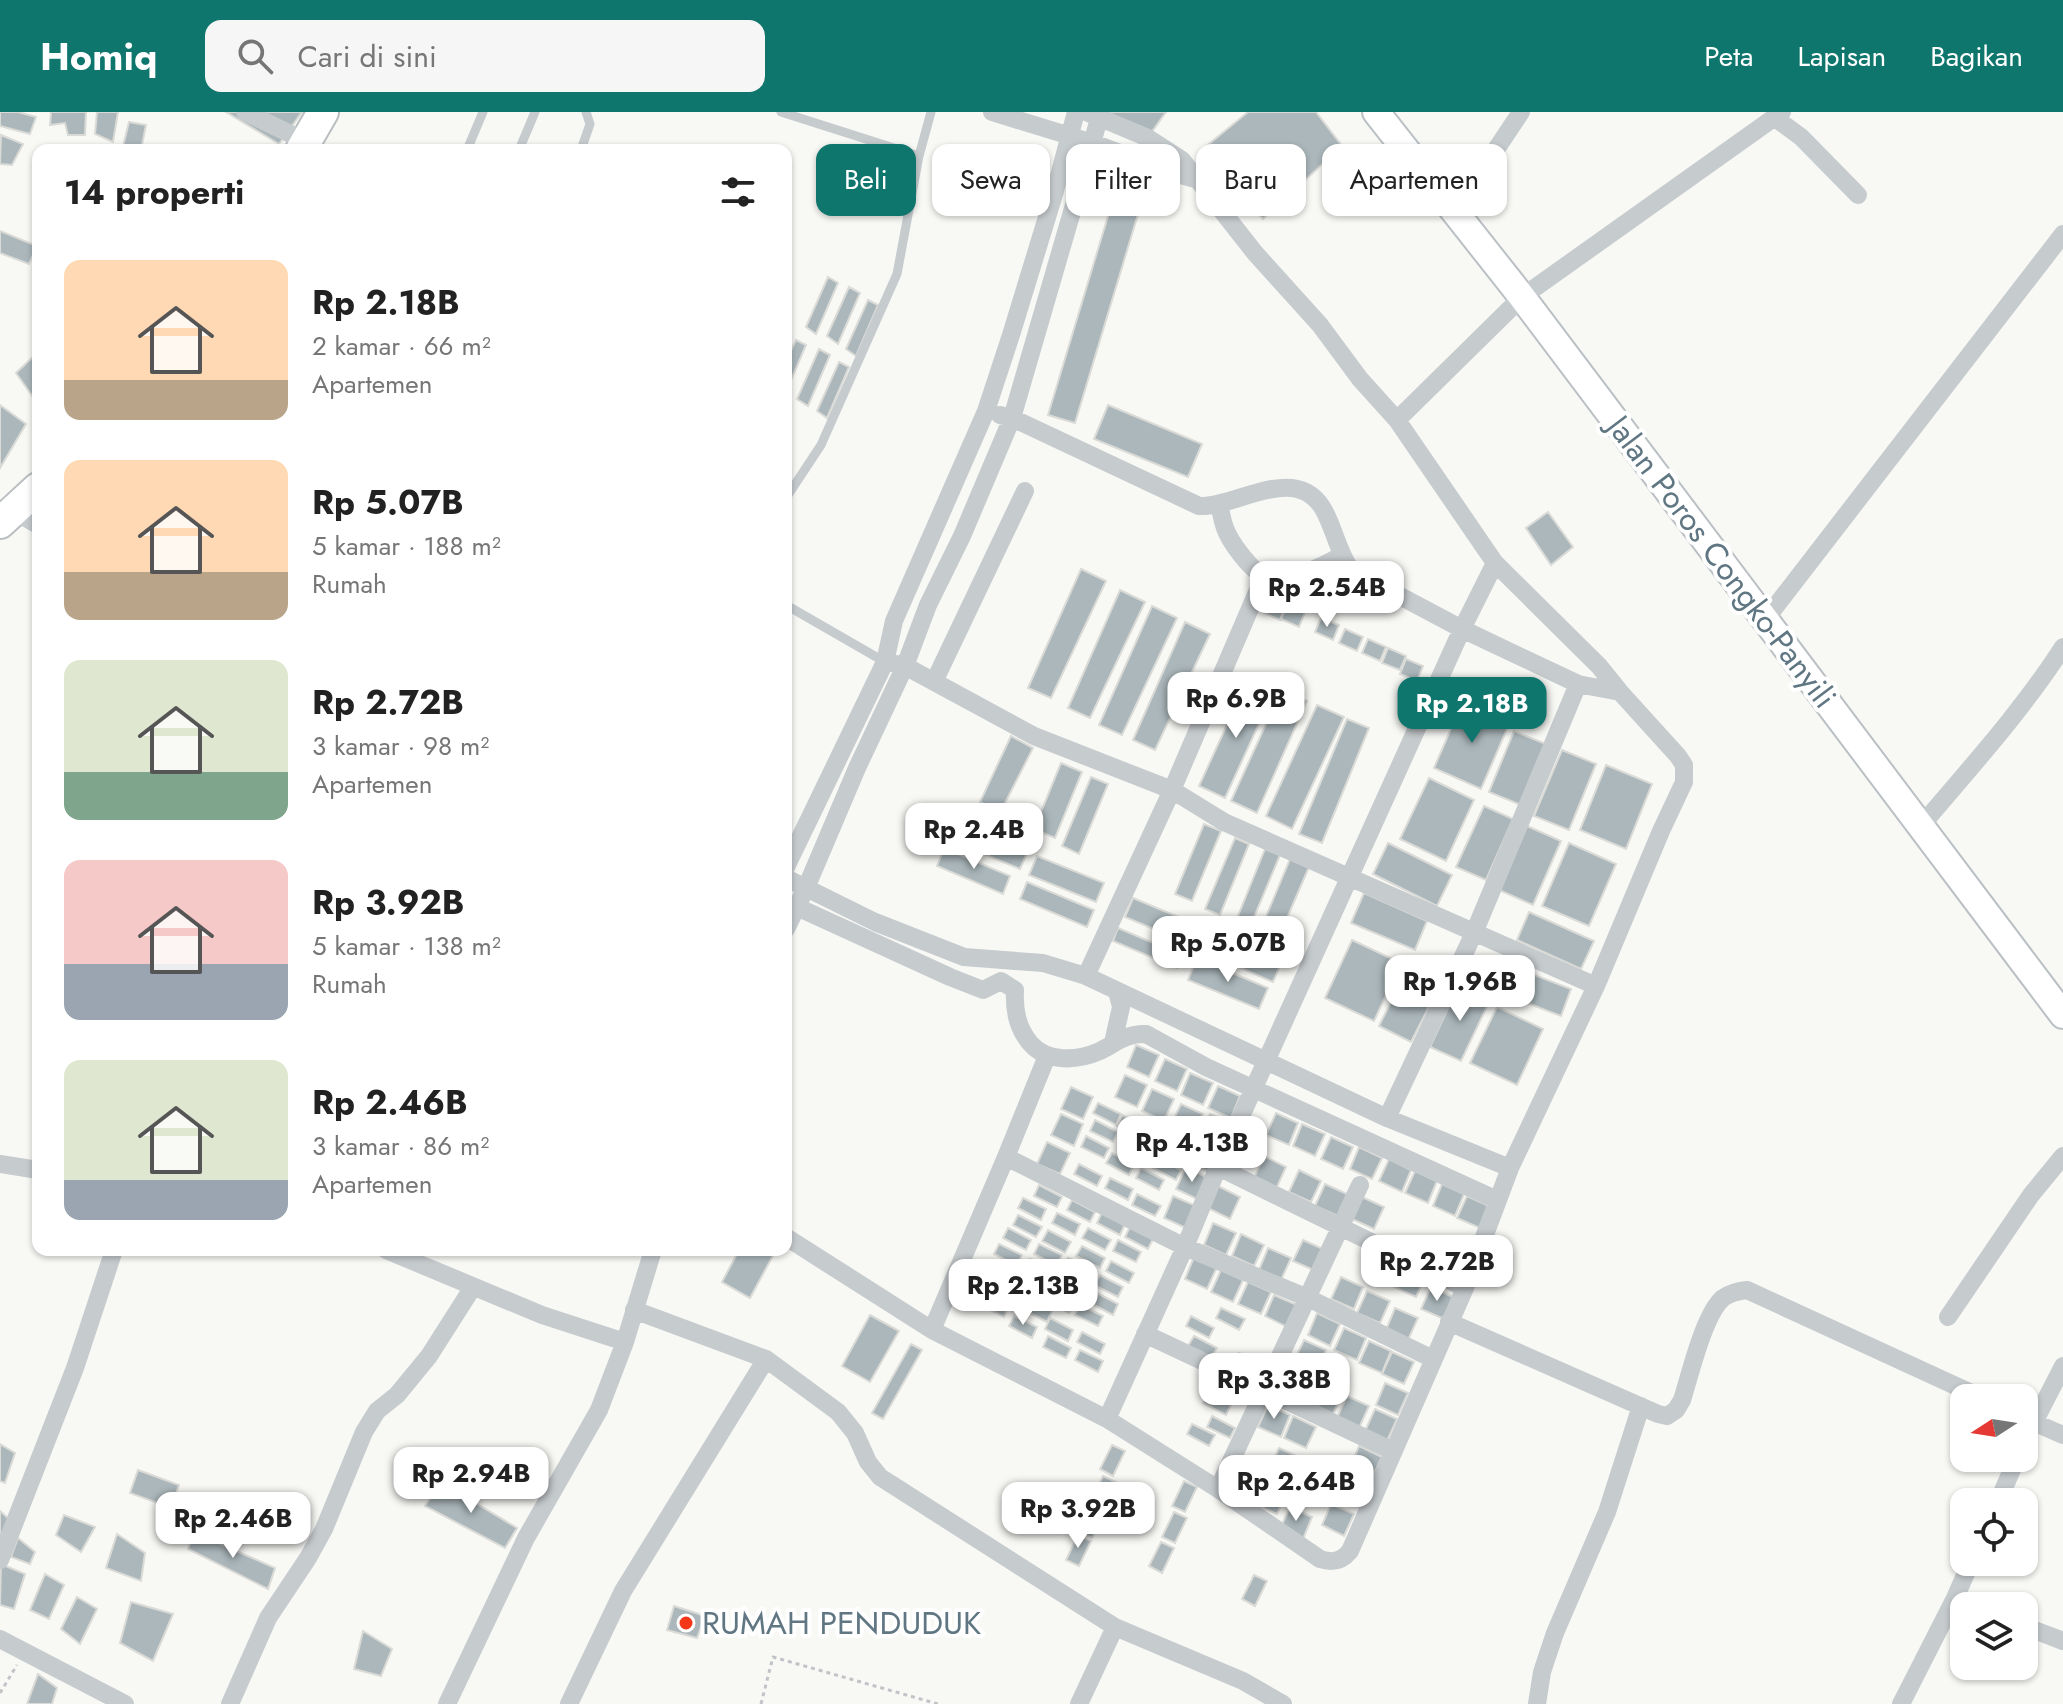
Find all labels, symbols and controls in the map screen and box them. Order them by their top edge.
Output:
search box [205,20,765,92]
text: Homiq [40,29,157,84]
icon: search [233,34,277,78]
text: Cari di sini [297,35,437,78]
text: Peta [1704,36,1753,77]
text: Lapisan [1797,36,1886,77]
text: Bagikan [1930,36,2023,77]
chip: Beli [816,144,916,216]
chip: Sewa [932,144,1050,216]
chip: Filter [1066,144,1180,216]
chip: Baru [1196,144,1306,216]
chip: Apartemen [1322,144,1507,216]
text: 14 properti [64,168,244,217]
icon: filters [716,170,760,214]
text: Rp 2.18B [312,278,460,327]
icon: home [128,292,224,388]
text: 2 kamar · 66 m² [312,327,491,365]
text: Apartemen [312,365,432,403]
street label: Jalan Poros Congko-Panyili [1594,403,1847,718]
text: Rp 5.07B [312,478,464,527]
icon: home [128,492,224,588]
text: 5 kamar · 188 m² [312,527,501,565]
pin: Rp 2.54B [1244,561,1410,629]
text: Rumah [312,565,387,603]
text: Rp 2.54B [1268,568,1386,606]
pin: Rp 6.9B [1162,672,1310,740]
pin: Rp 2.18B [1389,677,1555,745]
text: Rp 2.72B [312,678,464,727]
text: Rp 6.9B [1185,679,1287,717]
text: Rp 2.18B [1416,684,1528,722]
icon: home [128,692,224,788]
text: 3 kamar · 98 m² [312,727,489,765]
text: Apartemen [312,765,432,803]
pin: Rp 2.4B [900,803,1048,871]
text: Rp 2.4B [923,810,1025,848]
text: Rp 3.92B [312,878,464,927]
icon: home [128,892,224,988]
pin: Rp 5.07B [1145,916,1311,984]
text: Rp 5.07B [1170,923,1286,961]
text: 5 kamar · 138 m² [312,927,501,965]
pin: Rp 1.96B [1377,955,1543,1023]
text: Rp 1.96B [1403,962,1517,1000]
text: Rumah [312,965,387,1003]
text: Rp 2.46B [312,1078,467,1127]
icon: home [128,1092,224,1188]
pin: Rp 4.13B [1109,1116,1275,1184]
text: Rp 4.13B [1135,1123,1249,1161]
text: 3 kamar · 86 m² [312,1127,489,1165]
text: Apartemen [312,1165,432,1203]
pin: Rp 2.72B [1354,1235,1520,1303]
text: Rp 2.72B [1379,1242,1495,1280]
pin: Rp 2.13B [940,1259,1106,1327]
text: Rp 2.13B [967,1266,1079,1304]
pin: Rp 3.38B [1191,1353,1357,1421]
text: Rp 3.38B [1217,1360,1331,1398]
north arrow [1950,1384,2038,1472]
map controls [1950,1384,2038,1680]
pin: Rp 2.94B [388,1447,554,1515]
text: Rp 2.94B [412,1454,530,1492]
pin: Rp 2.64B [1213,1455,1379,1523]
text: Rp 2.64B [1237,1462,1355,1500]
pin: Rp 3.92B [995,1482,1161,1550]
button: locate [1950,1488,2038,1576]
text: Rp 3.92B [1020,1489,1136,1527]
pin: Rp 2.46B [150,1492,316,1560]
text: Rp 2.46B [174,1499,292,1537]
button: layers [1950,1592,2038,1680]
place label: RUMAH PENDUDUK [702,1600,981,1646]
marker: RUMAH PENDUDUK [677,1614,695,1632]

